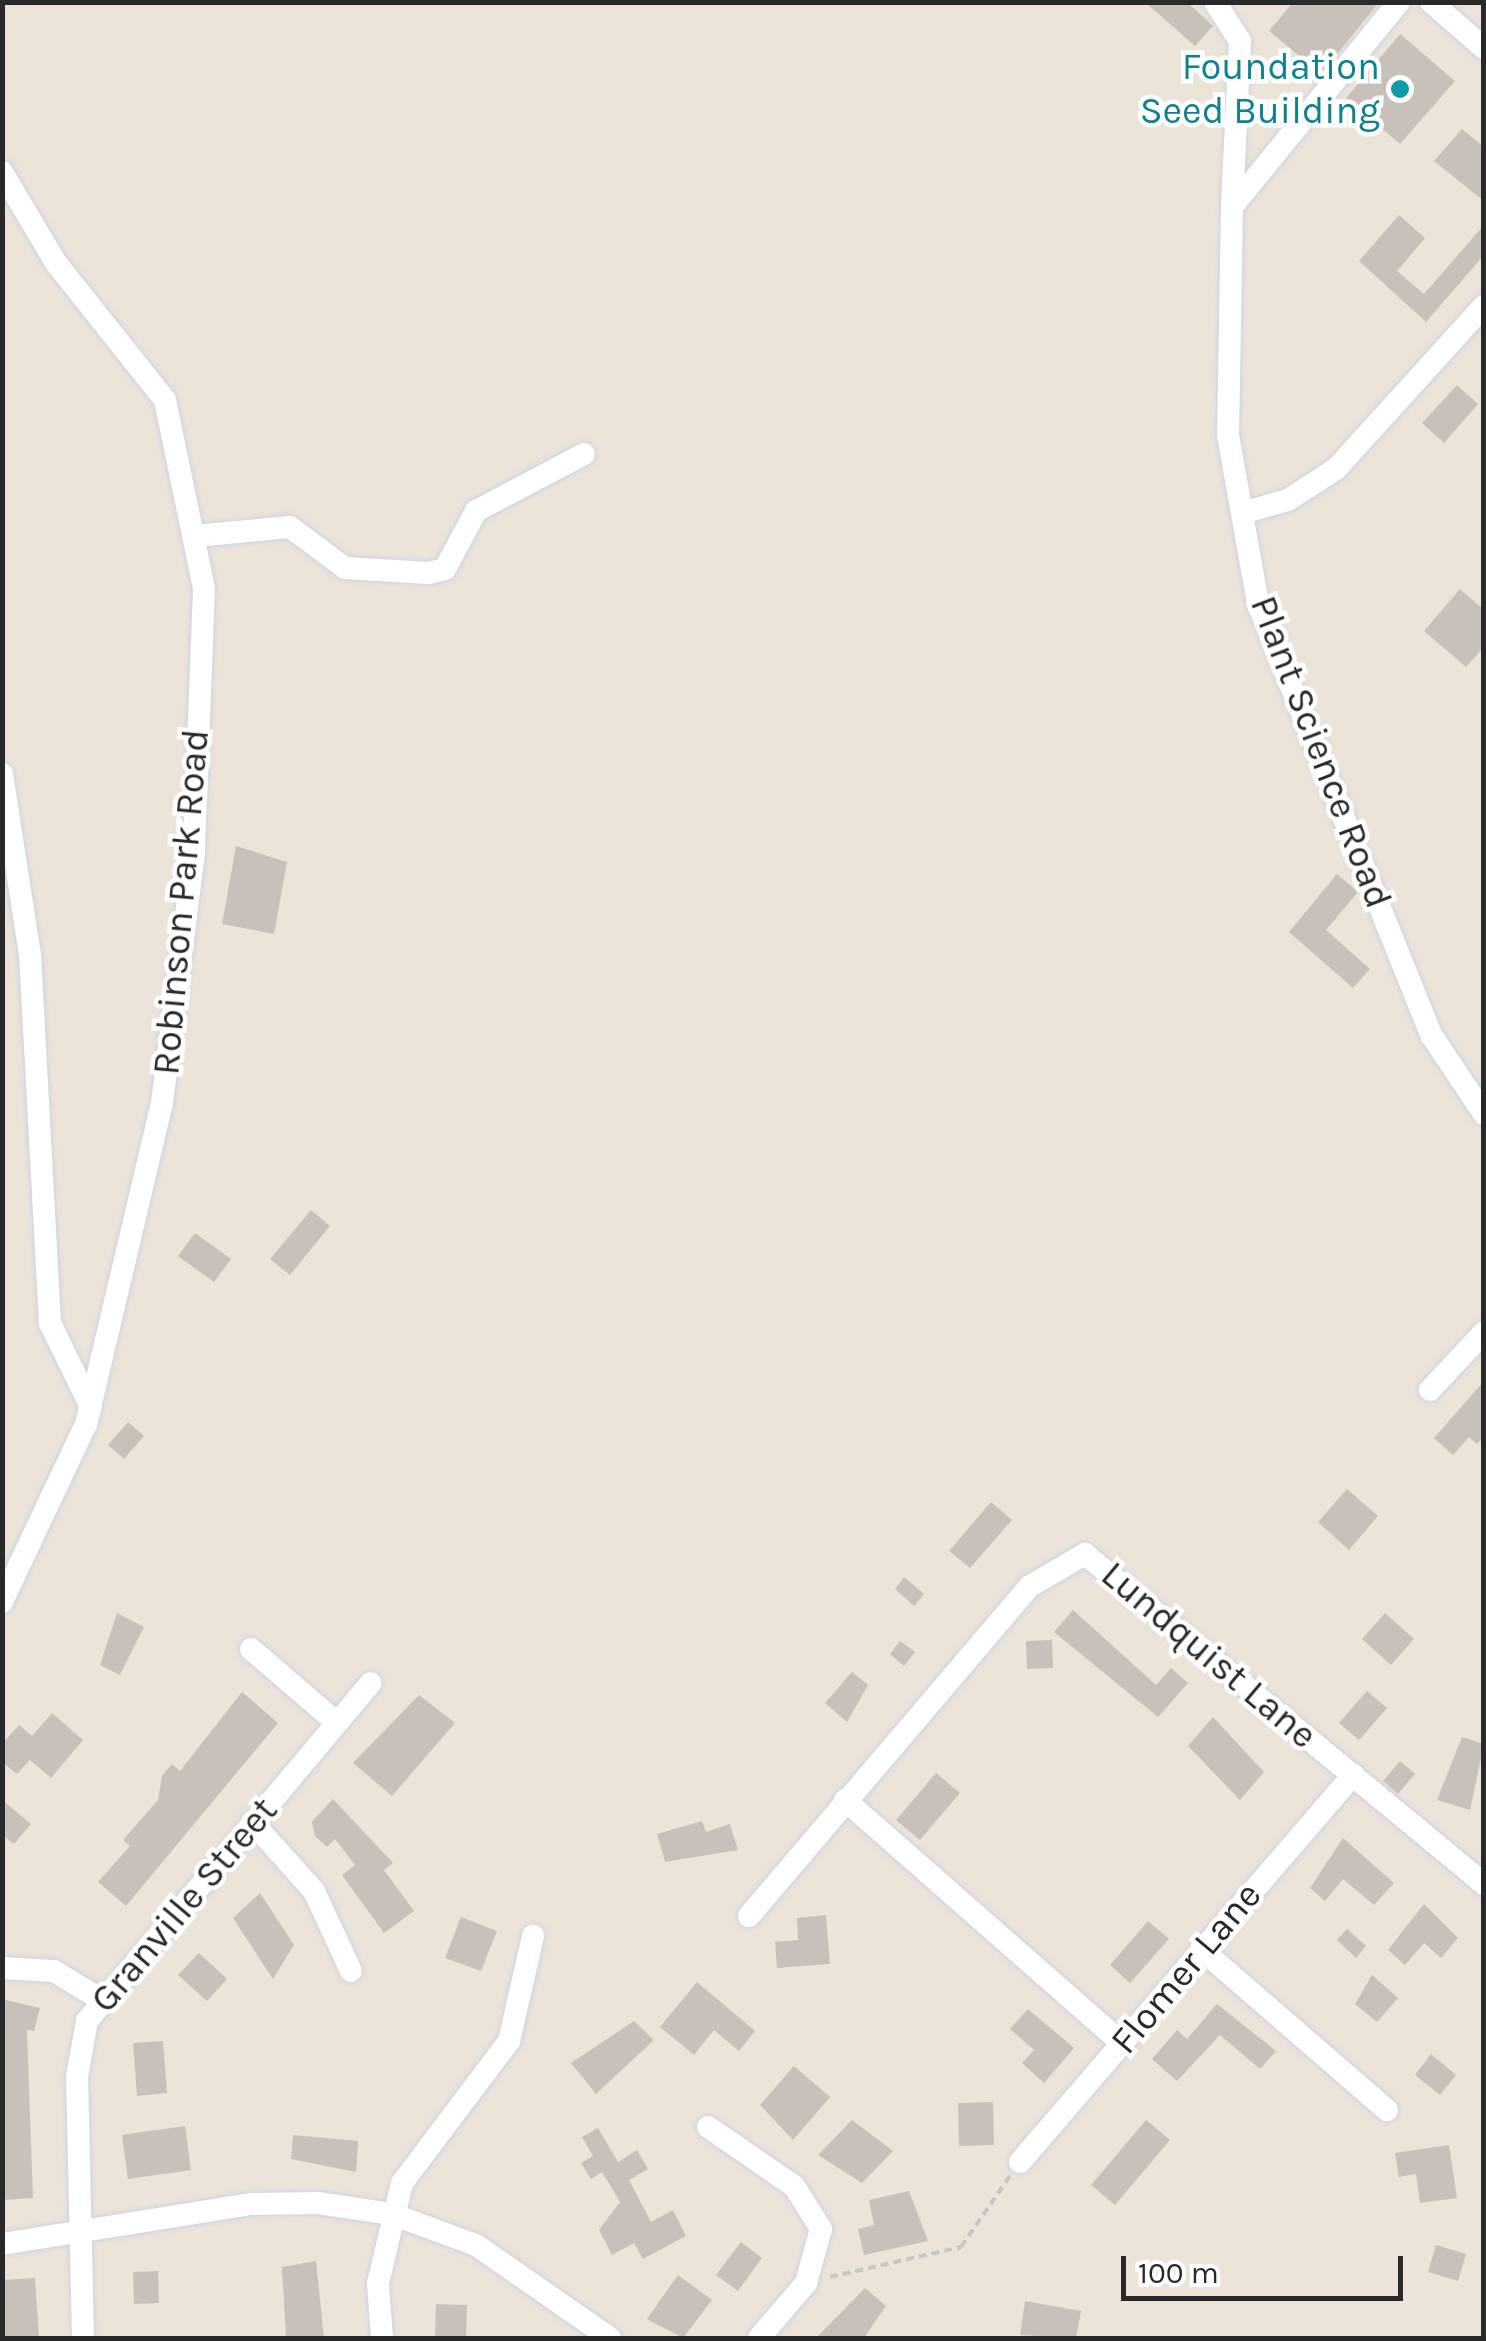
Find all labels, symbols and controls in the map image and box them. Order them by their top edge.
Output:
place label: Foundation Seed Building [1140,44,1380,133]
marker: Foundation Seed Building [1389,78,1411,100]
street label: Plant Science Road [1240,589,1402,915]
street label: Robinson Park Road [143,727,219,1077]
street label: Lundquist Lane [1092,1552,1326,1758]
street label: Granville Street [81,1788,287,2022]
street label: Flomer Lane [1101,1873,1271,2063]
scale bar [1126,2236,1408,2298]
text: 100 m [1138,2255,1219,2291]

